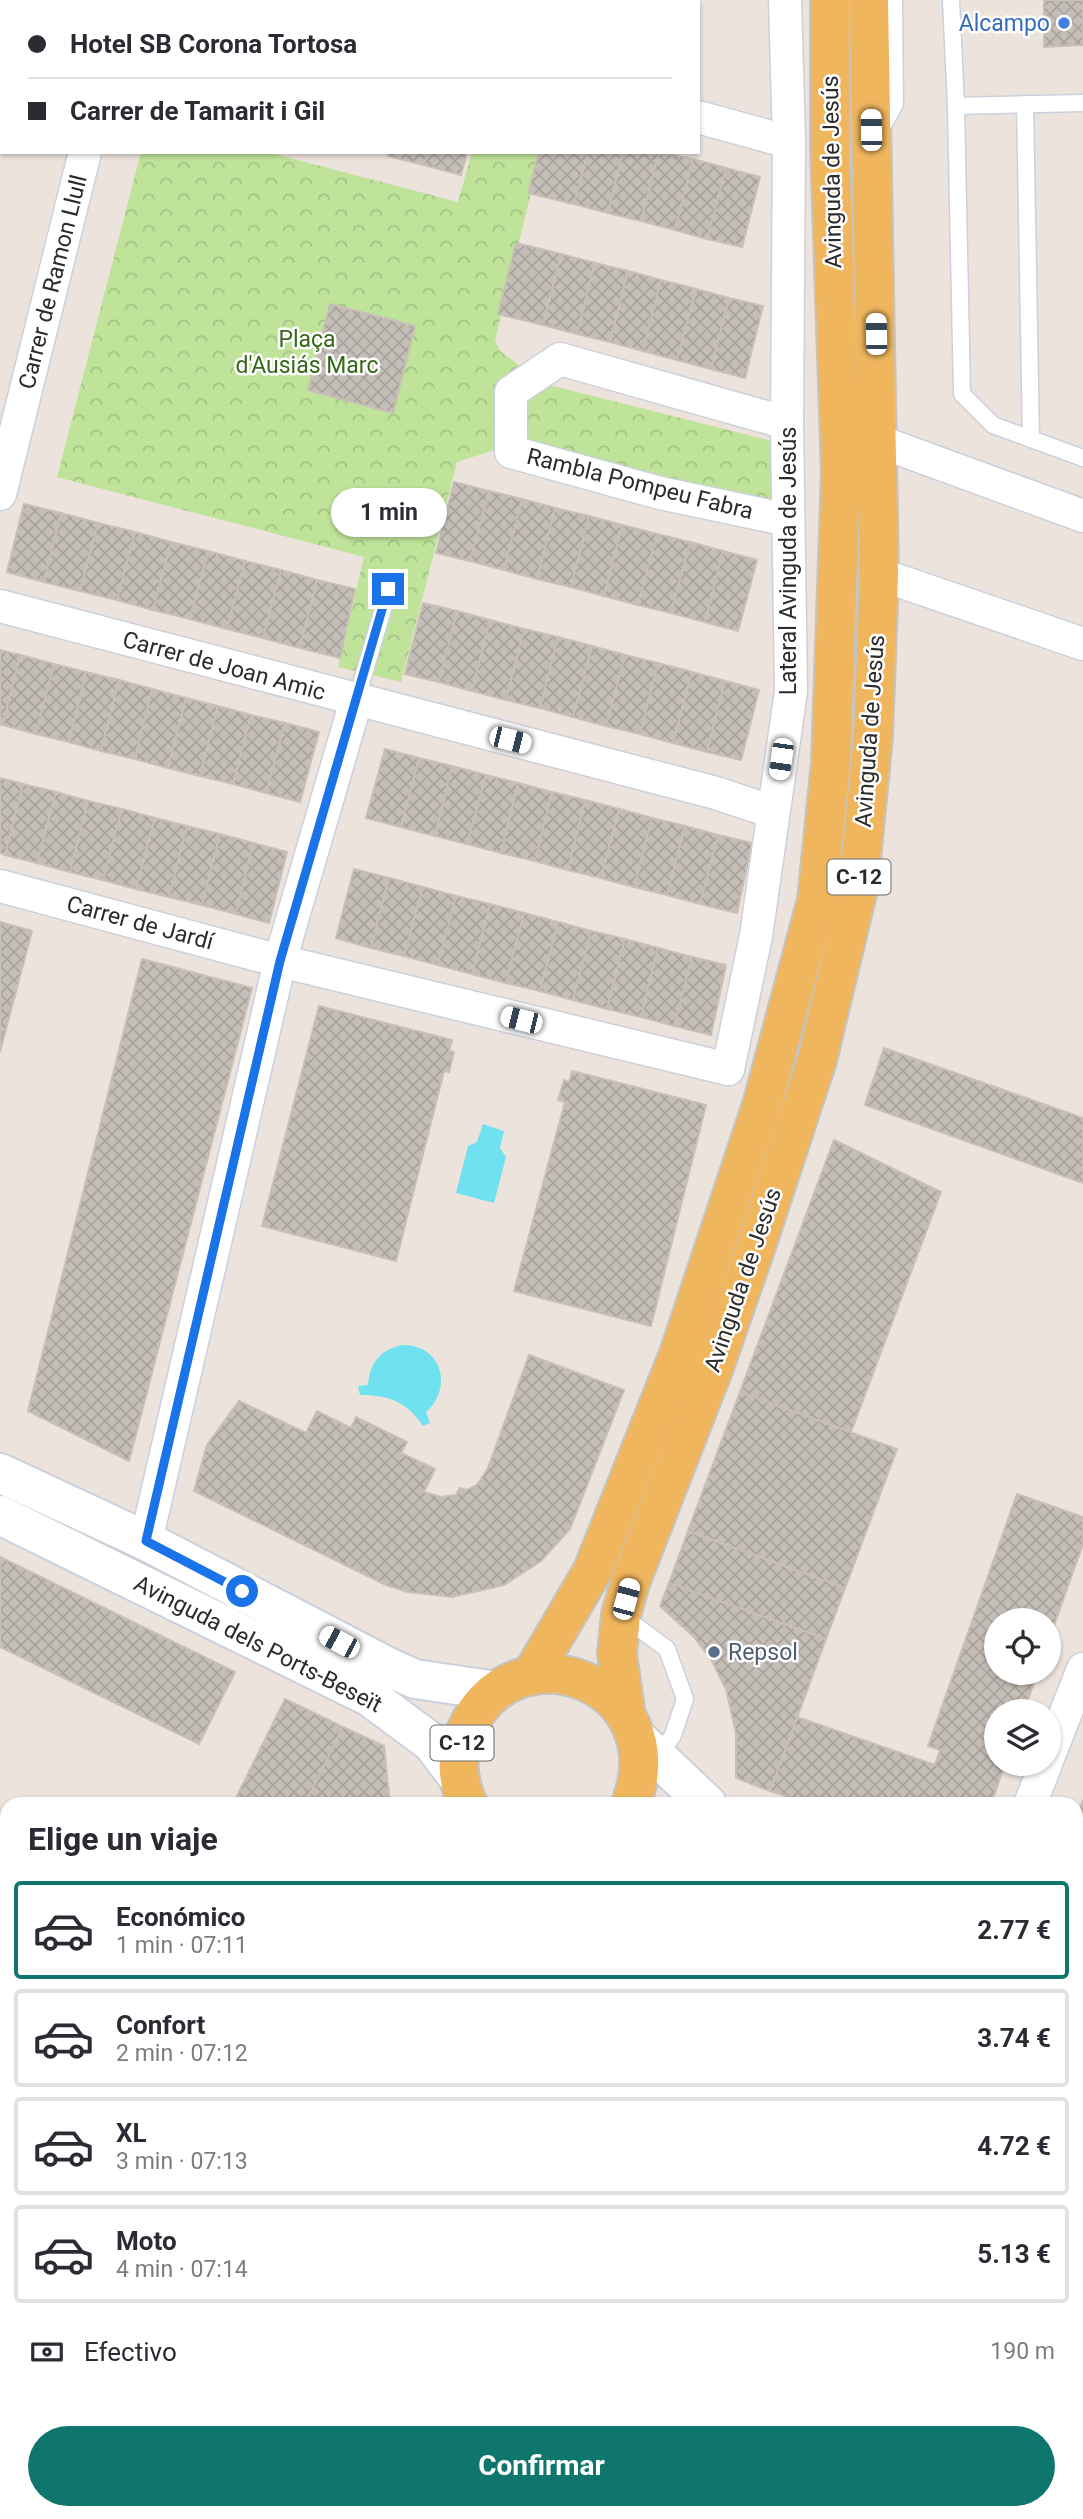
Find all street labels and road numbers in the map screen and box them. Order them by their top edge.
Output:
street label: Avinguda de Jesús [817,75,847,269]
street label: Carrer de Ramon Llull [13,172,93,392]
street label: Lateral Avinguda de Jesús [775,427,802,695]
street label: Rambla Pompeu Fabra [524,443,756,525]
street label: Carrer de Joan Amic [120,626,328,706]
street label: Avinguda de Jesús [850,634,890,828]
road number: C-12 [828,860,890,894]
street label: Carrer de Jardí [64,890,218,956]
street label: Avinguda de Jesús [699,1184,787,1376]
street label: Avinguda dels Ports-Beseït [130,1570,386,1718]
road number: C-12 [430,1726,494,1760]

